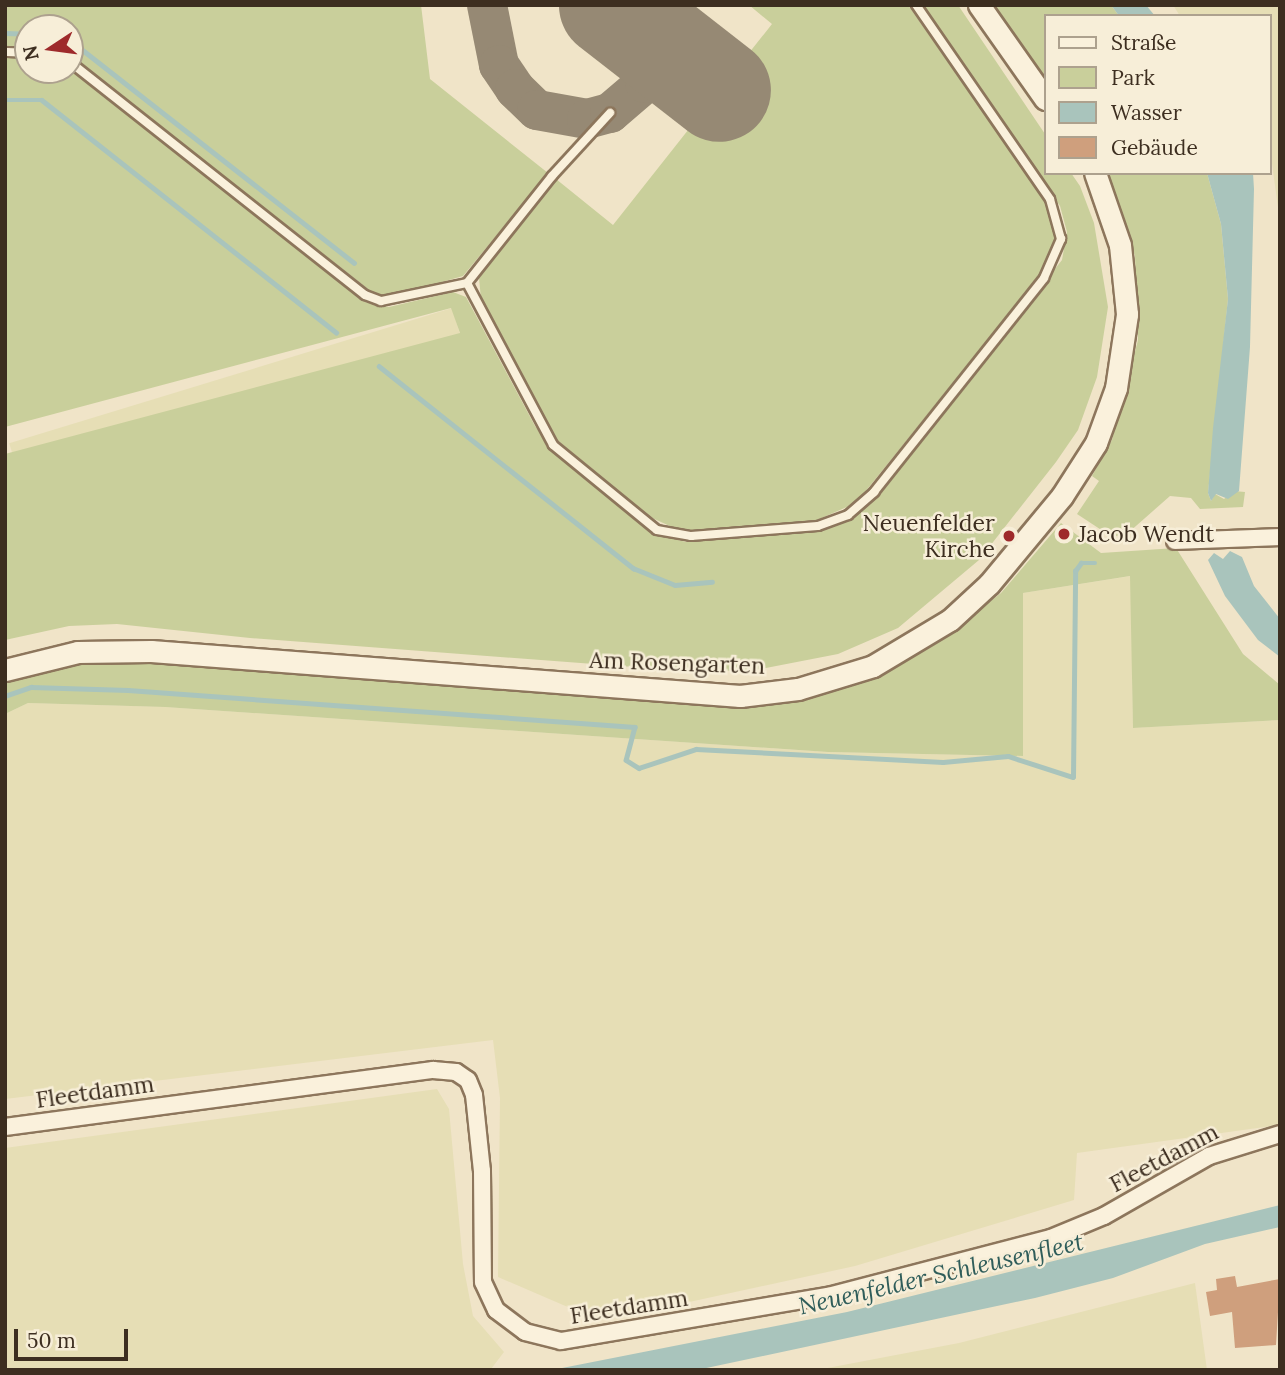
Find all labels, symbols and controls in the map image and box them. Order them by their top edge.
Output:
north arrow [14,14,84,84]
legend [1044,14,1271,175]
text: Straße [1111,29,1176,56]
text: N [17,43,44,63]
text: Park [1111,64,1155,91]
text: Wasser [1111,99,1182,126]
text: Gebäude [1111,134,1198,161]
place label: Neuenfelder Kirche [863,509,995,563]
place label: Jacob Wendt [1078,520,1214,548]
marker: Jacob Wendt [1056,526,1072,542]
marker: Neuenfelder Kirche [1001,528,1017,544]
street label: Am Rosengarten [589,646,765,680]
street label: Fleetdamm [34,1070,156,1114]
street label: Fleetdamm [1105,1118,1223,1198]
water label: Neuenfelder Schleusenfleet [796,1227,1086,1321]
street label: Fleetdamm [568,1284,690,1330]
scale bar [18,1316,131,1360]
text: 50 m [27,1327,76,1354]

